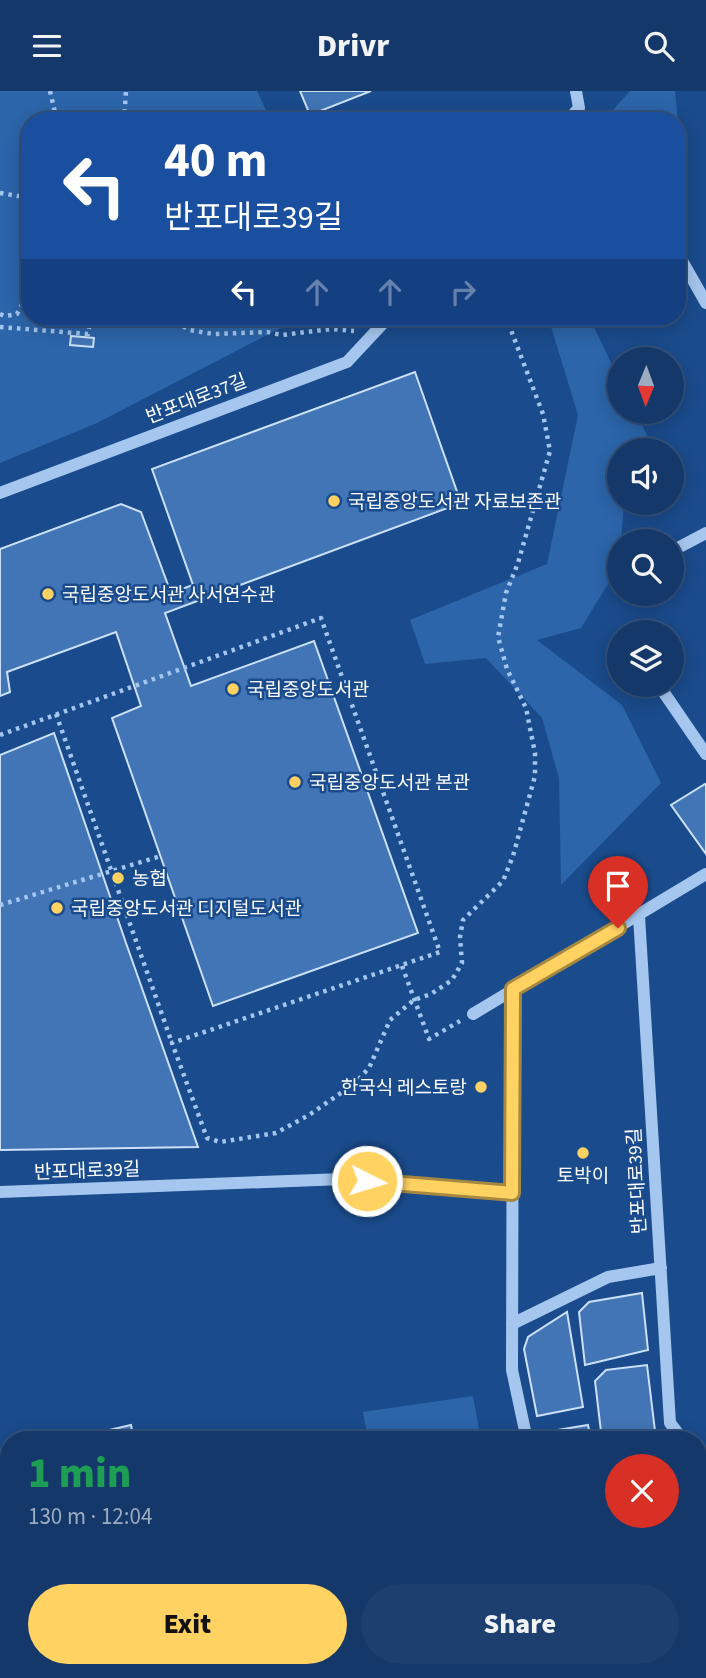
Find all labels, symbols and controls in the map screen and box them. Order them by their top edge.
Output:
text: Drivr [317,23,389,69]
icon: menu [28,27,66,65]
icon: search [640,27,678,65]
text: 40 m [164,126,268,196]
icon: left [49,140,140,231]
text: 반포대로39길 [164,195,343,241]
icon: left [225,273,263,311]
icon: ahead [298,273,336,311]
icon: ahead [371,273,409,311]
icon: right [444,273,482,311]
north arrow [607,347,684,423]
map controls [607,347,684,697]
street label: 반포대로37길 [142,368,251,431]
button: sound [607,438,684,515]
place label: 국립중앙도서관 자료보존관 [348,489,562,516]
marker: 국립중앙도서관 자료보존관 [326,493,342,509]
button: search [607,529,684,606]
place label: 국립중앙도서관 사서연수관 [62,582,276,609]
marker: 국립중앙도서관 사서연수관 [40,586,56,602]
button: layers [607,620,684,697]
place label: 국립중앙도서관 [247,677,369,704]
marker: 국립중앙도서관 [225,681,241,697]
place label: 국립중앙도서관 본관 [309,770,470,797]
marker: 국립중앙도서관 본관 [287,774,303,790]
pin [588,856,648,928]
place label: 농협 [132,866,167,893]
icon: arrive [599,867,637,905]
marker: 농협 [110,870,126,886]
place label: 국립중앙도서관 디지털도서관 [71,896,302,923]
marker: 국립중앙도서관 디지털도서관 [49,900,65,916]
place label: 한국식 레스토랑 [341,1075,467,1102]
marker: 한국식 레스토랑 [473,1079,489,1095]
street label: 반포대로39길 [621,1127,654,1235]
position arrow [330,1144,404,1218]
marker: 토박이 [575,1145,591,1161]
street label: 반포대로39길 [33,1156,141,1187]
place label: 토박이 [557,1163,609,1190]
text: 1 min [28,1444,131,1504]
button: close [605,1454,679,1528]
text: 130 m · 12:04 [28,1500,152,1533]
button: Exit [28,1584,347,1664]
button: Share [361,1584,679,1664]

